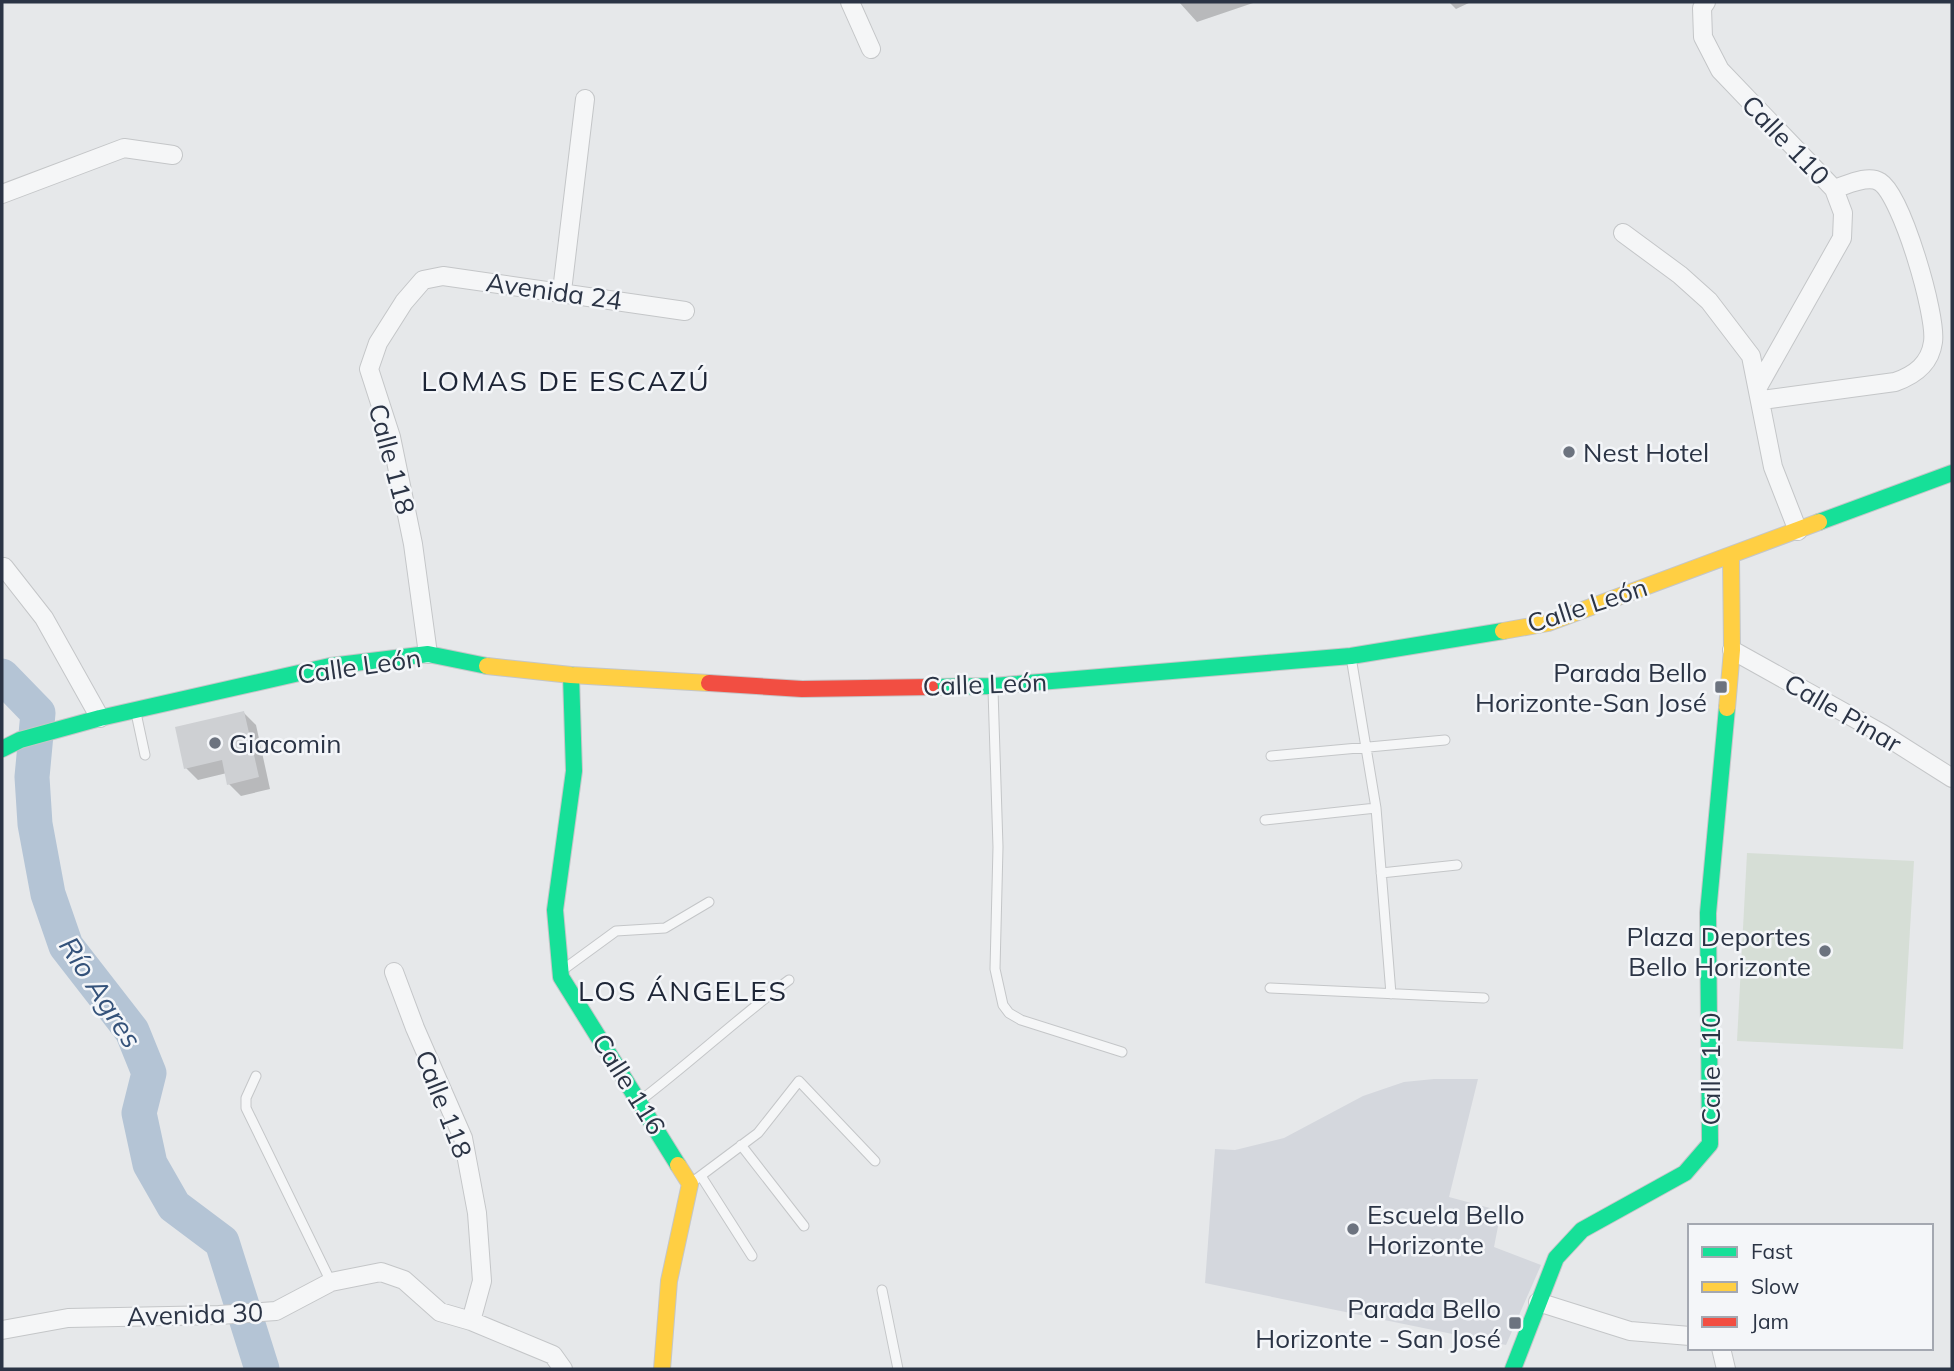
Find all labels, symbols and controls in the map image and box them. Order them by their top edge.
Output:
street label: Calle 110 [1735,88,1837,192]
street label: Avenida 24 [484,265,624,317]
district label: LOMAS DE ESCAZÚ [421,363,711,398]
street label: Calle 118 [361,400,423,518]
place label: Nest Hotel [1583,436,1709,469]
marker: Nest Hotel [1561,444,1577,460]
street label: Calle León [1523,570,1651,640]
street label: Calle León [295,641,423,691]
place label: Parada Bello Horizonte-San José [1475,656,1707,719]
street label: Calle León [922,665,1048,703]
street label: Calle Pinar [1779,666,1908,760]
marker: Parada Bello Horizonte-San José [1713,679,1729,695]
place label: Giacomin [229,727,342,760]
marker: Giacomin [207,735,223,751]
place label: Plaza Deportes Bello Horizonte [1626,920,1811,983]
water label: Río Agres [52,930,150,1054]
marker: Plaza Deportes Bello Horizonte [1817,943,1833,959]
district label: LOS ÁNGELES [578,973,788,1008]
street label: Calle 110 [1694,1012,1727,1126]
street label: Calle 116 [585,1027,673,1141]
street label: Calle 118 [408,1045,480,1163]
place label: Escuela Bello Horizonte [1367,1198,1525,1261]
marker: Escuela Bello Horizonte [1345,1221,1361,1237]
legend [1688,1224,1933,1350]
text: Fast [1751,1238,1793,1264]
text: Slow [1751,1273,1799,1299]
place label: Parada Bello Horizonte - San José [1255,1292,1501,1355]
street label: Avenida 30 [126,1295,264,1333]
text: Jam [1751,1308,1789,1334]
marker: Parada Bello Horizonte - San José [1507,1315,1523,1331]

